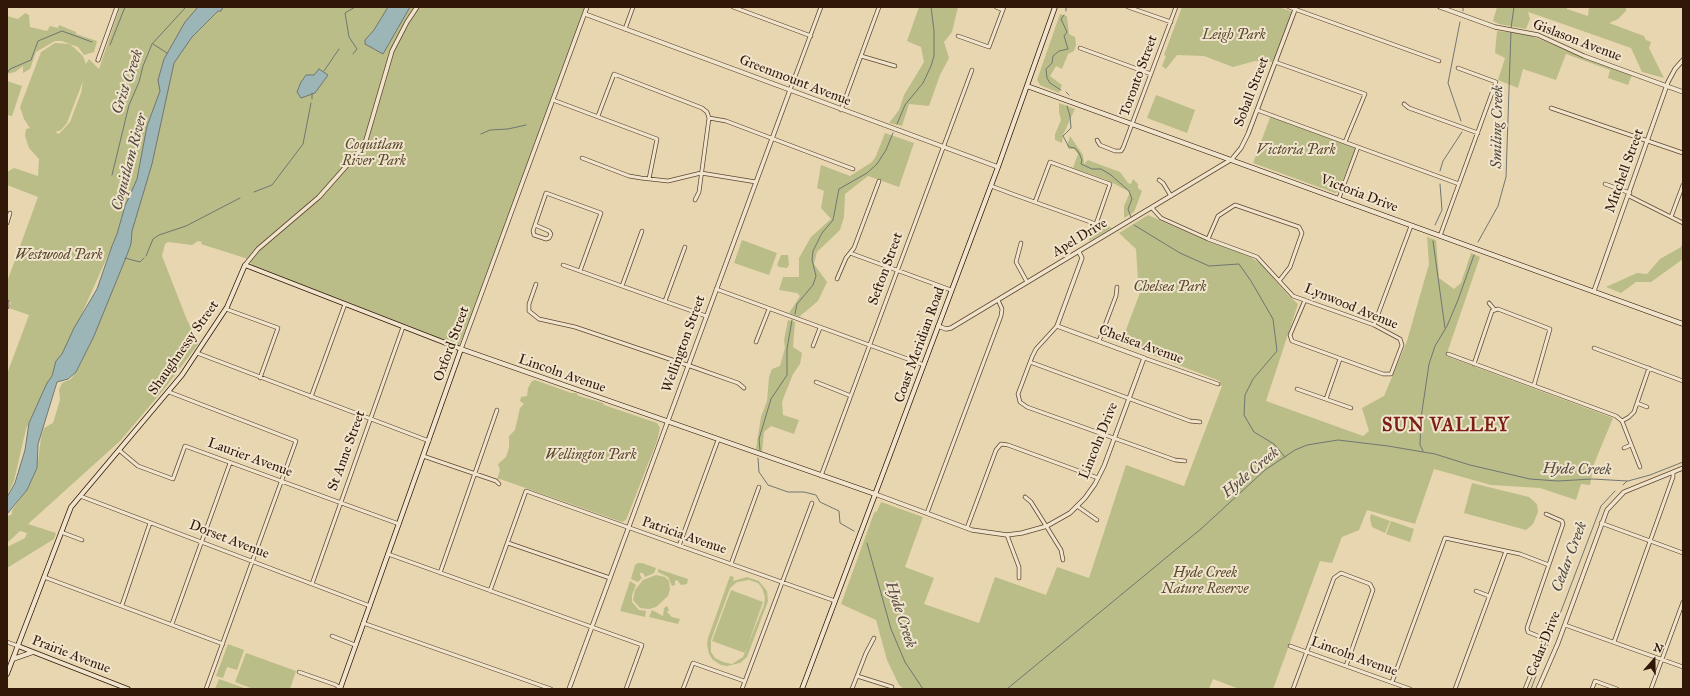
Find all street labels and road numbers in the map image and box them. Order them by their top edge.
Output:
street label: Gislason Avenue [1530,16,1624,66]
street label: Toronto Street [1117,33,1161,119]
street label: Greenmount Avenue [737,52,853,110]
street label: Soball Street [1231,55,1273,129]
street label: Mitchell Street [1602,127,1648,215]
street label: Victoria Drive [1318,171,1400,217]
street label: Apel Drive [1049,215,1111,261]
street label: Sefton Street [865,230,907,308]
street label: Lynwood Avenue [1302,281,1400,333]
street label: Coast Meridian Road [891,285,949,405]
street label: Wellington Street [659,293,709,395]
street label: Shaughnessy Street [145,298,223,398]
street label: Oxford Street [431,304,473,384]
street label: Chelsea Avenue [1096,322,1186,368]
street label: Lincoln Avenue [516,351,608,397]
street label: Lincoln Drive [1076,400,1122,482]
street label: St Anne Street [325,409,369,493]
street label: Laurier Avenue [205,435,295,481]
street label: Patricia Avenue [639,514,729,558]
street label: Dorset Avenue [187,517,271,563]
street label: Cedar Drive [1523,609,1565,679]
street label: Prairie Avenue [29,632,113,678]
street label: Lincoln Avenue [1308,634,1400,680]

